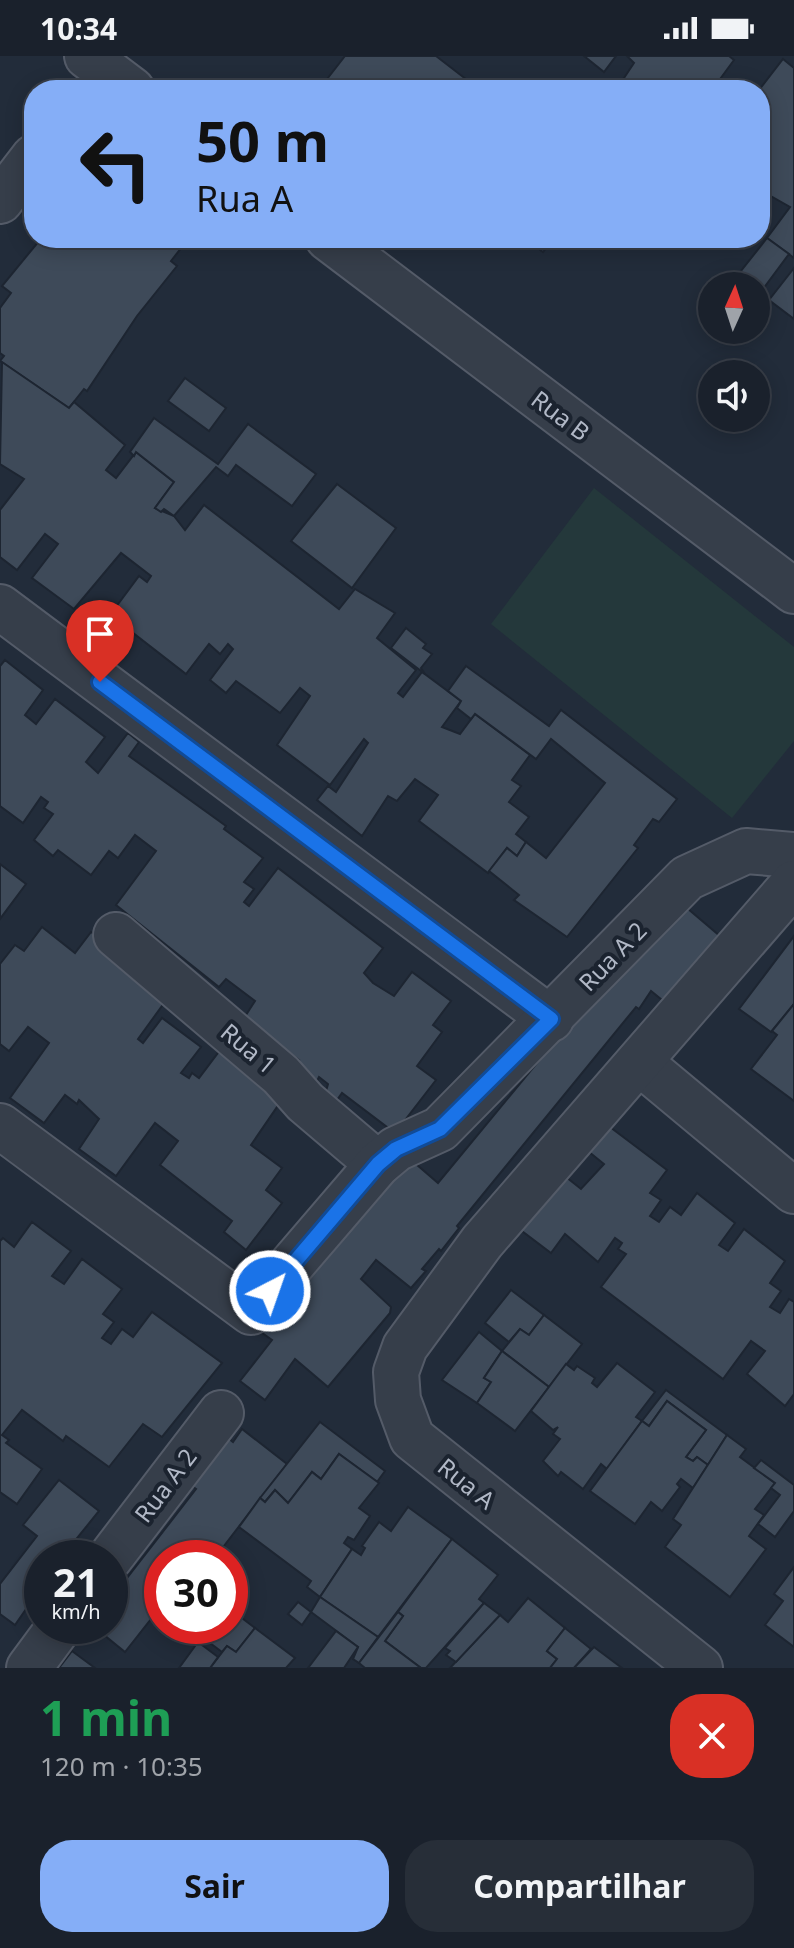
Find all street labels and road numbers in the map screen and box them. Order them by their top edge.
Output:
street label: Rua B [525,382,597,448]
street label: Rua A 2 [571,914,653,998]
street label: Rua 1 [214,1015,284,1081]
street label: Rua A 2 [126,1441,204,1529]
street label: Rua A [431,1450,503,1517]

